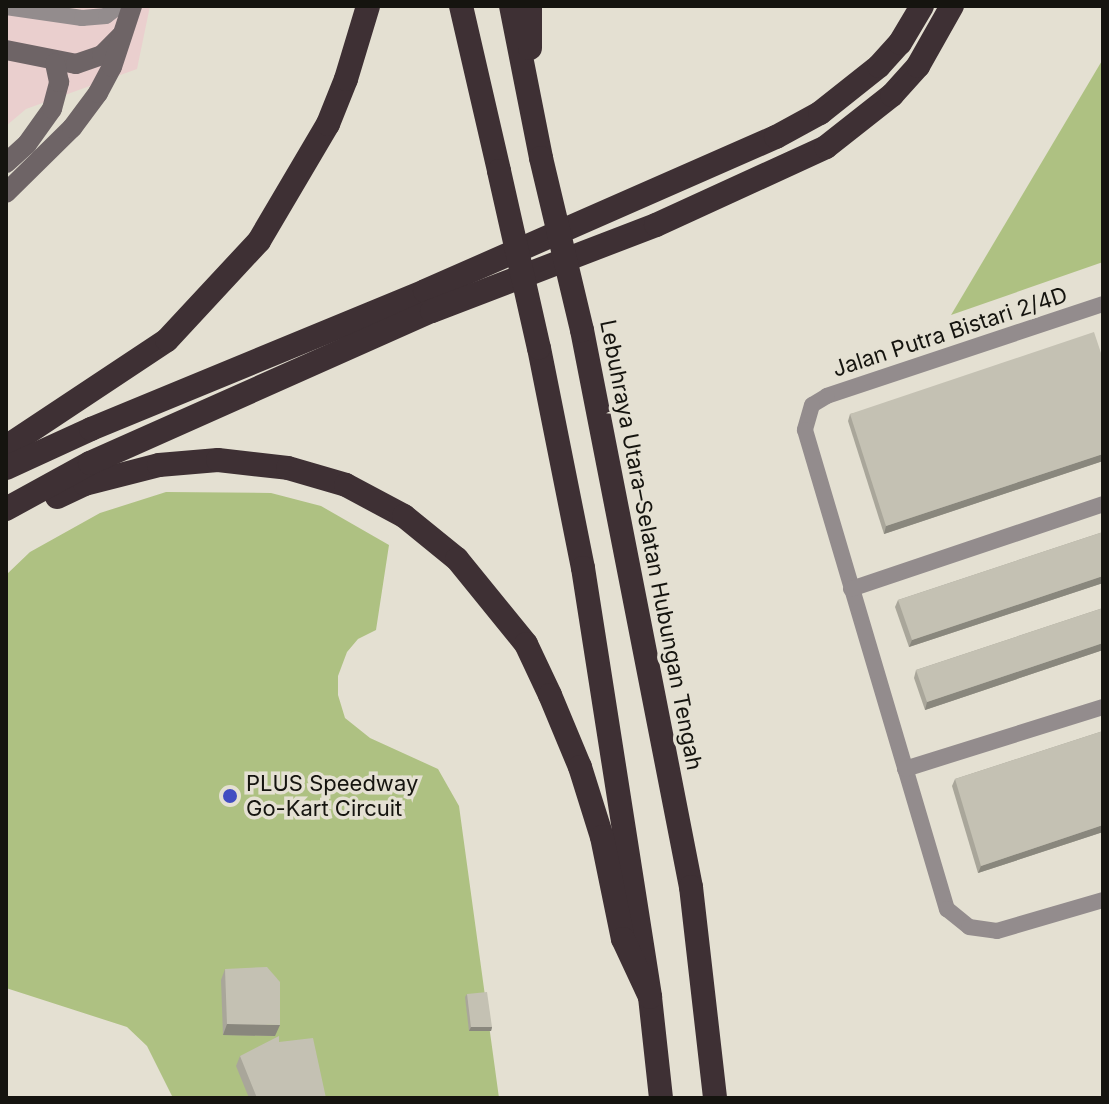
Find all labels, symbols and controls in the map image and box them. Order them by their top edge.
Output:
street label: Jalan Putra Bistari 2/4D [829,282,1071,382]
street label: Lebuhraya Utara–Selatan Hubungan Tengah [594,318,708,772]
place label: PLUS Speedway Go-Kart Circuit [246,770,418,822]
marker: PLUS Speedway Go-Kart Circuit [221,787,239,805]

